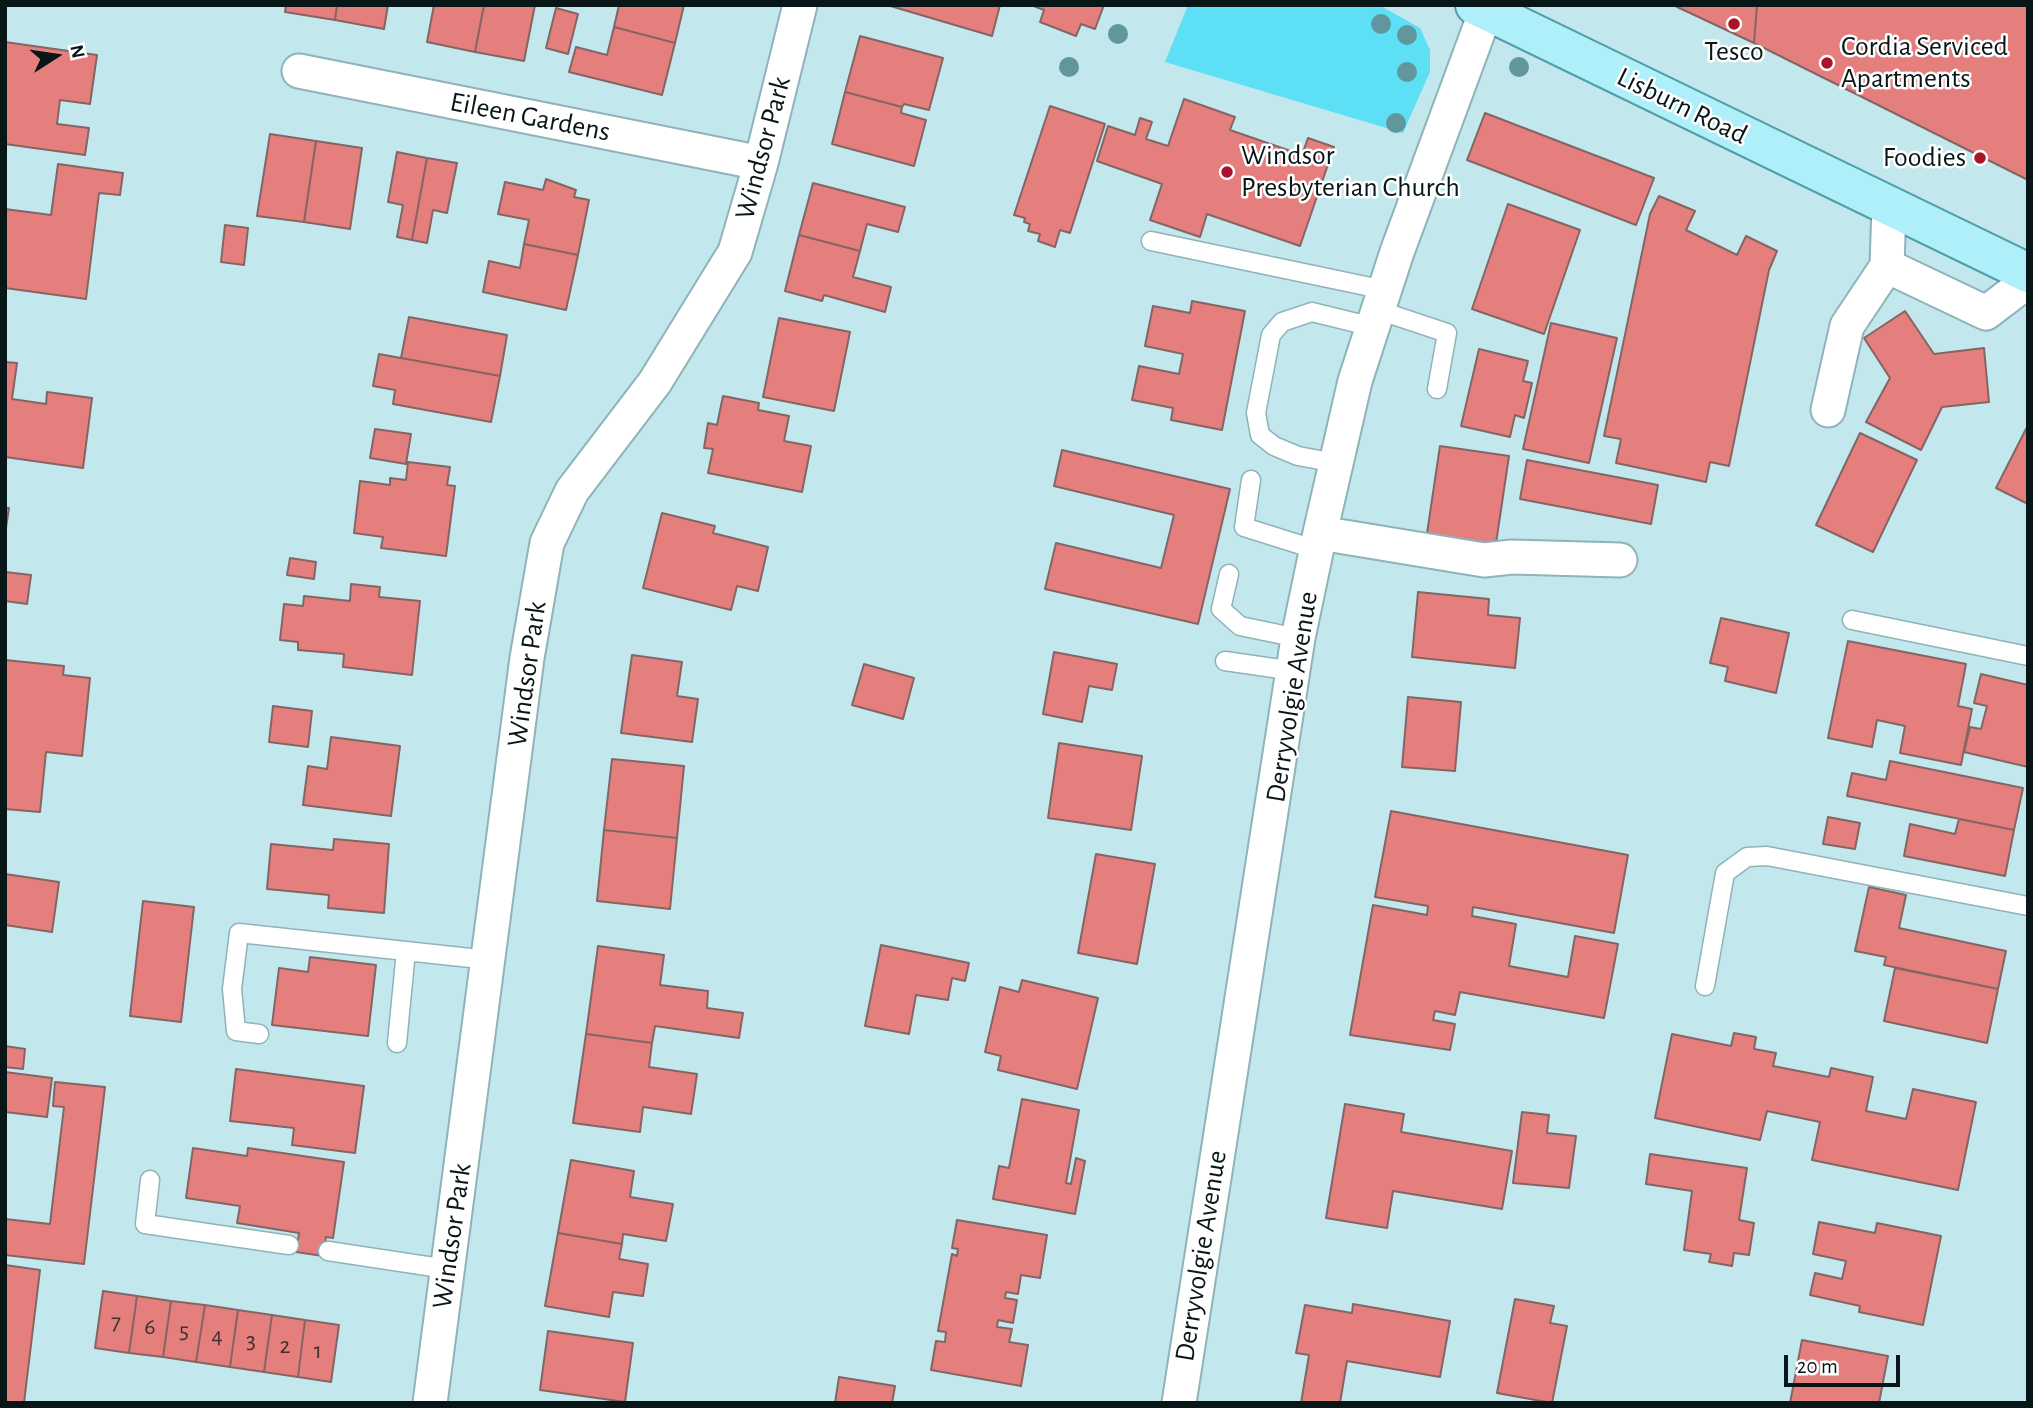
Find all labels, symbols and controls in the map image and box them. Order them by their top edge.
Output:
marker: Tesco [1726,16,1742,32]
north arrow [21,21,91,91]
place label: Cordia Serviced Apartments [1841,30,2008,96]
place label: Tesco [1704,35,1764,69]
text: N [66,43,88,60]
marker: Cordia Serviced Apartments [1819,55,1835,71]
street label: Lisburn Road [1611,60,1753,152]
street label: Windsor Park [728,73,798,223]
street label: Eileen Gardens [447,85,613,149]
place label: Windsor Presbyterian Church [1241,139,1460,205]
place label: Foodies [1883,141,1966,175]
marker: Foodies [1972,150,1988,166]
marker: Windsor Presbyterian Church [1219,164,1235,180]
street label: Derryvolgie Avenue [1259,589,1325,805]
street label: Windsor Park [500,599,554,749]
street label: Derryvolgie Avenue [1168,1148,1234,1364]
street label: Windsor Park [425,1161,479,1311]
house number: 7 [111,1308,121,1336]
house number: 6 [144,1313,156,1341]
house number: 5 [179,1317,189,1345]
house number: 4 [211,1322,223,1350]
house number: 3 [246,1327,256,1355]
house number: 2 [280,1332,290,1360]
house number: 1 [314,1337,322,1365]
scale bar [1788,1342,1904,1386]
text: 20 m [1797,1356,1838,1377]

